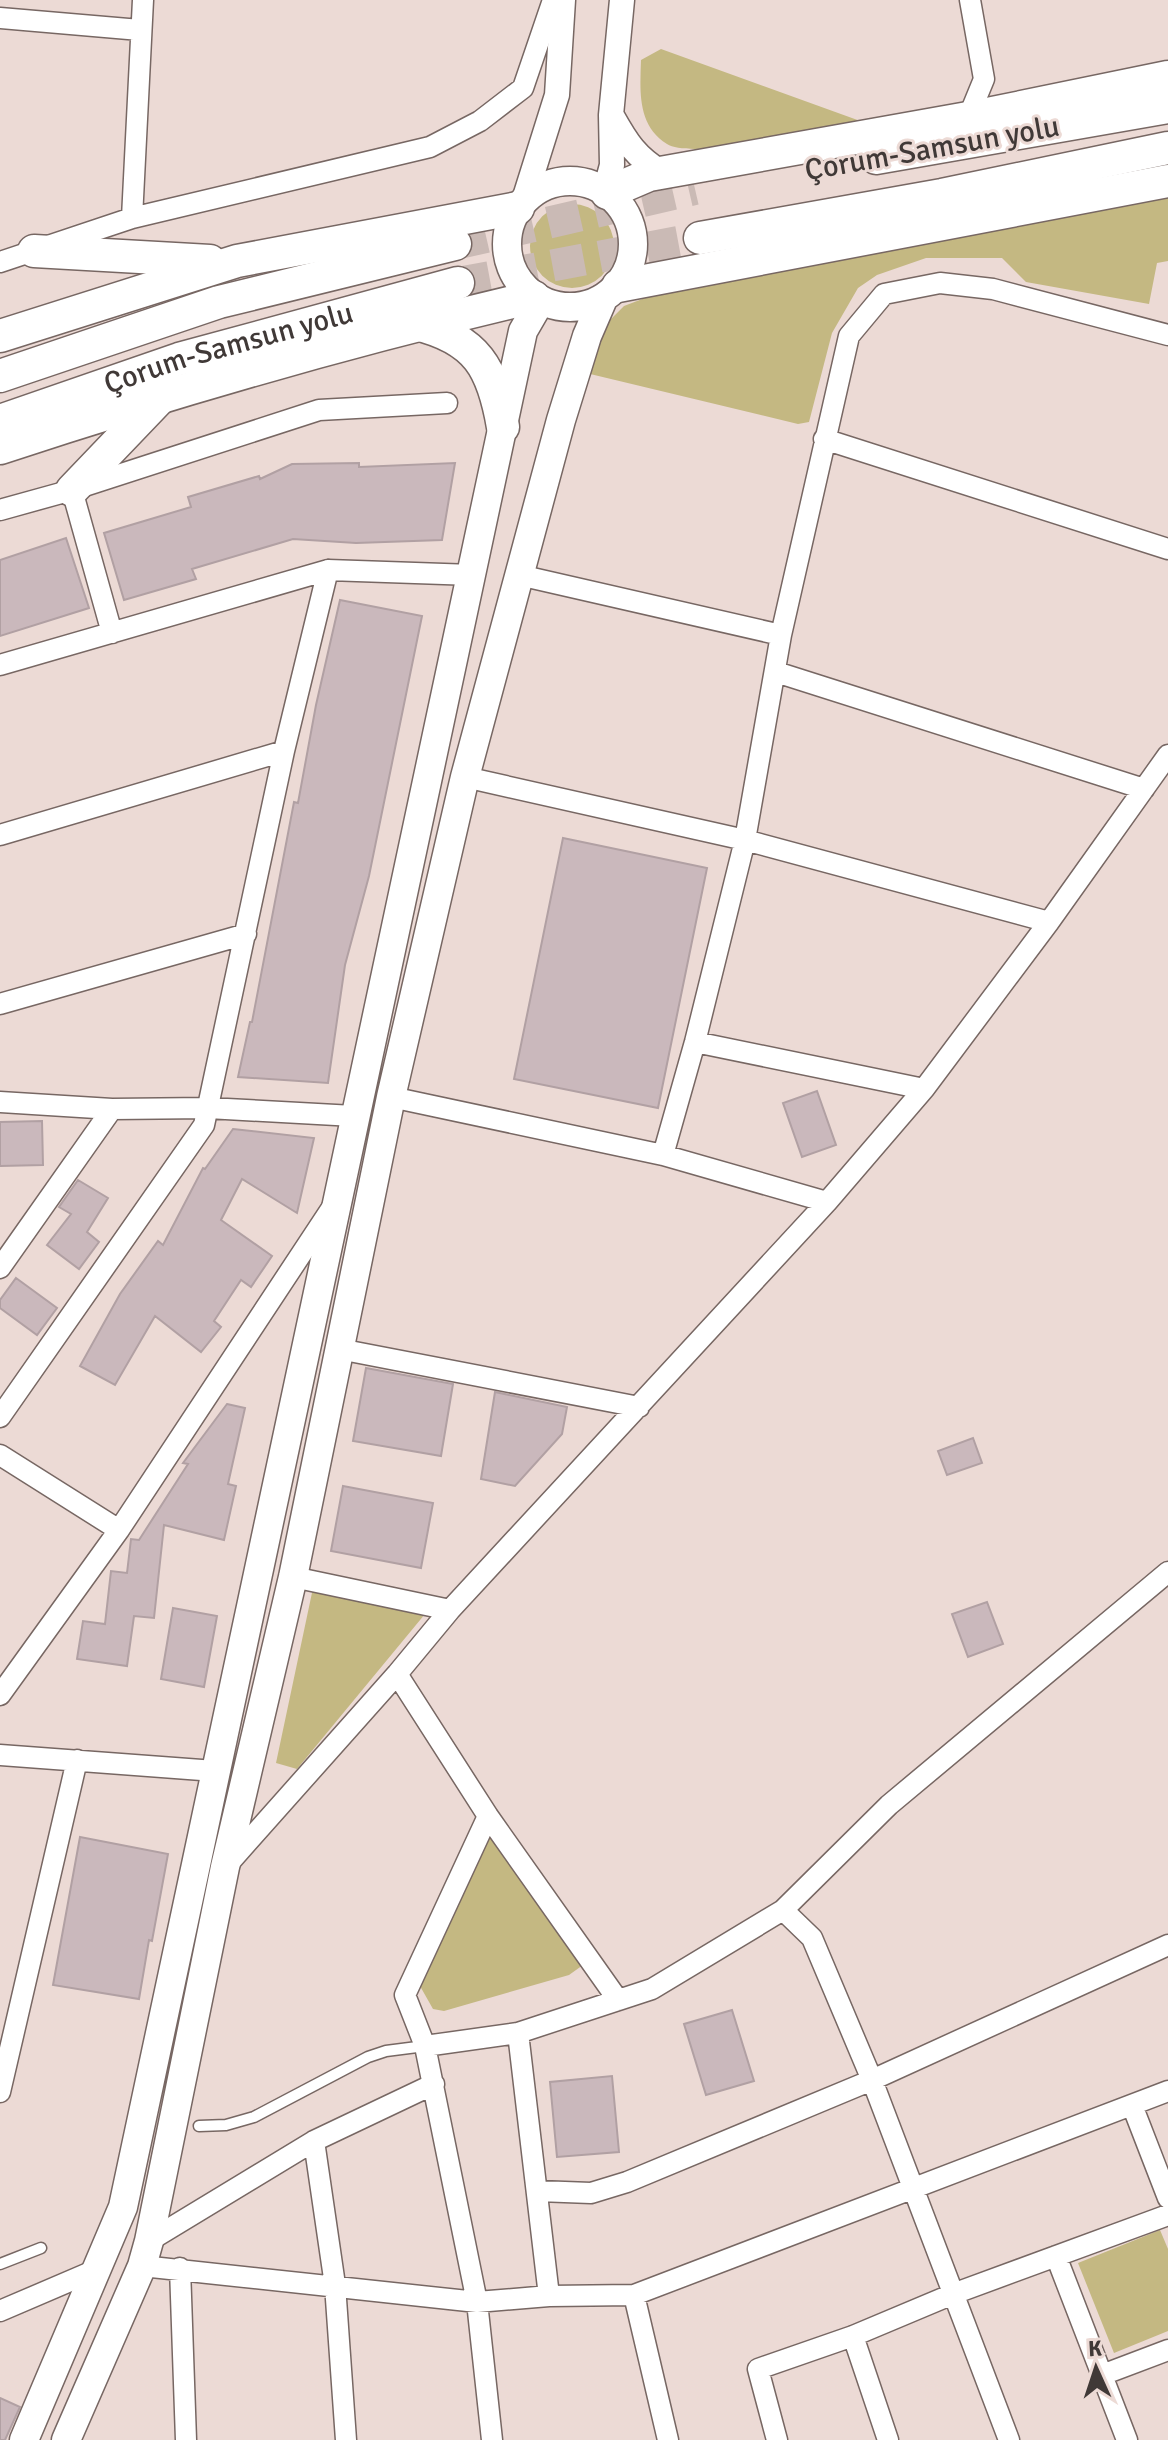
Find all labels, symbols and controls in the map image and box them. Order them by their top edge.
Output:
street label: Çorum-Samsun yolu [802,108,1062,189]
street label: Çorum-Samsun yolu [99,294,357,403]
north arrow [1056,2328,1136,2408]
text: K [1087,2335,1103,2362]

